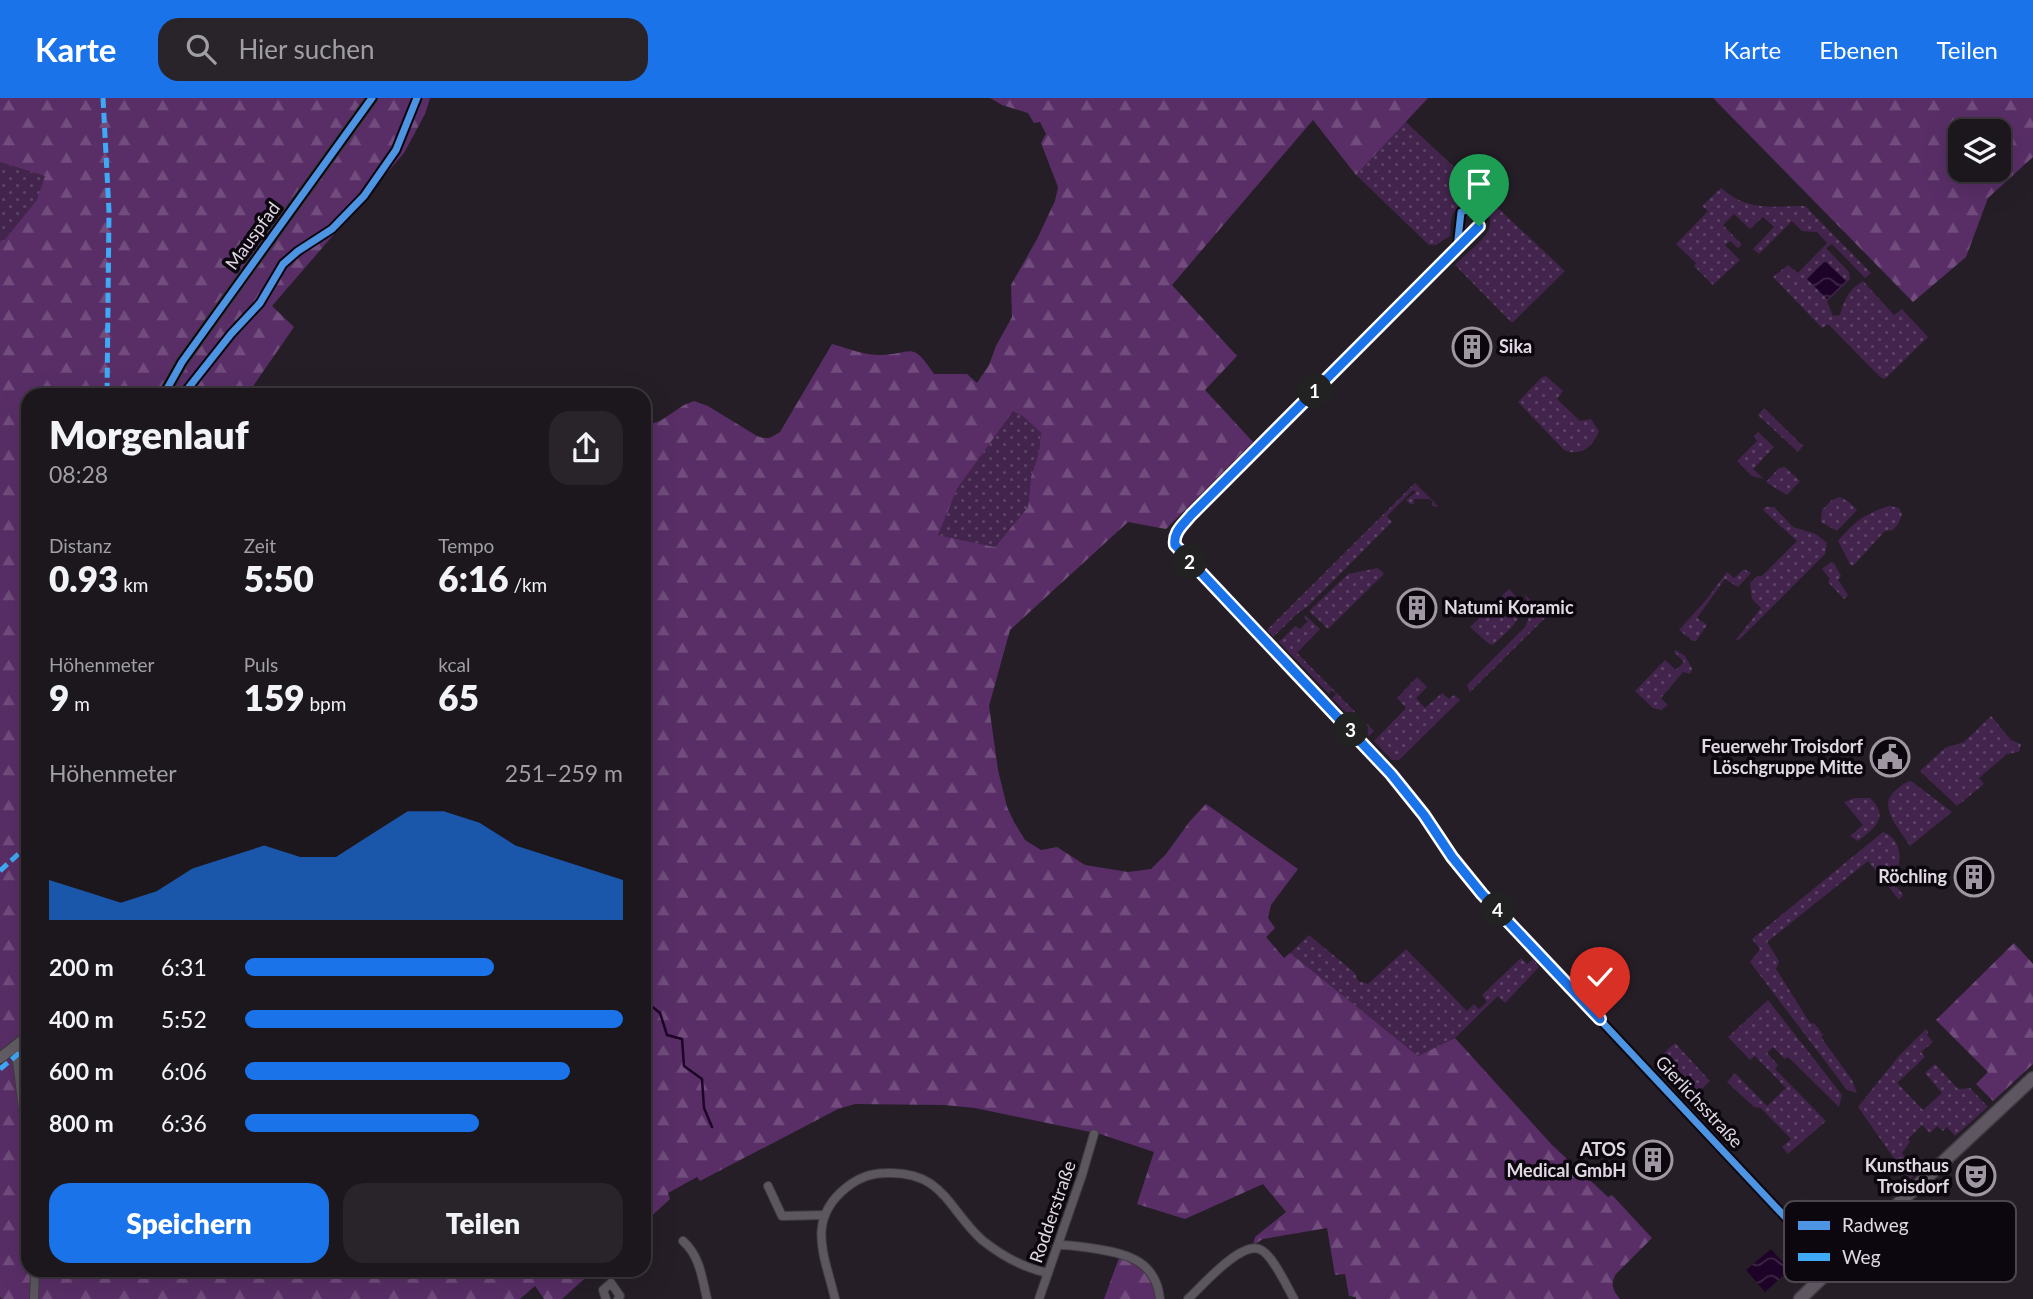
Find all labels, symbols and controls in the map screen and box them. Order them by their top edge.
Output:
search box [158,18,648,81]
text: Karte [35,29,116,69]
icon: search [182,30,220,68]
text: Hier suchen [238,33,375,65]
text: Karte [1724,35,1781,64]
text: Ebenen [1819,35,1899,64]
text: Teilen [1937,35,1998,64]
map controls [1948,119,2011,182]
button: layers [1948,119,2011,182]
pin [1449,154,1509,226]
icon: arrive [1460,165,1498,203]
street label: Mauspfad [220,197,284,274]
building icon: Sika [1451,326,1493,368]
place label: Sika [1499,335,1532,357]
pin: 1 [1298,374,1332,408]
text: 1 [1309,379,1320,402]
text: Morgenlauf [49,411,249,457]
button: share [549,411,623,485]
text: 08:28 [49,460,108,488]
text: Distanz [49,534,112,557]
text: Zeit [244,534,276,557]
text: Tempo [438,534,494,557]
pin: 2 [1172,545,1208,580]
text: 2 [1184,550,1195,573]
text: 0.93 [49,557,118,599]
text: 5:50 [244,557,314,599]
text: 6:16 [438,557,509,599]
text: km [118,573,148,596]
text: /km [509,573,547,596]
building icon: Natumi Koramic [1396,587,1438,629]
place label: Natumi Koramic [1444,596,1574,618]
text: Höhenmeter [49,653,155,676]
text: Puls [244,653,278,676]
text: kcal [438,653,470,676]
text: 9 [49,676,69,718]
text: 159 [244,676,305,718]
text: 65 [438,676,479,718]
text: m [69,692,90,715]
text: bpm [305,692,346,715]
pin: 3 [1334,712,1368,748]
text: 3 [1345,718,1356,741]
place label: Feuerwehr Troisdorf Löschgruppe Mitte [1701,735,1864,778]
public building icon: Feuerwehr Troisdorf Löschgruppe Mitte [1869,736,1911,778]
text: Höhenmeter [49,759,177,787]
text: 251–259 m [505,759,623,787]
building icon: Röchling [1953,856,1995,898]
place label: Röchling [1878,865,1947,887]
pin: 4 [1480,892,1516,928]
text: 4 [1492,898,1503,921]
pin [1570,947,1630,1019]
text: 200 m [49,953,114,981]
text: 6:31 [161,953,207,981]
icon: check [1581,958,1619,996]
text: 400 m [49,1005,114,1033]
text: 5:52 [161,1005,207,1033]
street label: Gierlichsstraße [1651,1051,1748,1152]
text: 600 m [49,1057,114,1085]
text: 6:06 [161,1057,207,1085]
text: 800 m [49,1109,114,1137]
text: 6:36 [161,1109,207,1137]
place label: ATOS Medical GmbH [1506,1138,1626,1181]
building icon: ATOS Medical GmbH [1632,1139,1674,1181]
place label: Kunsthaus Troisdorf [1865,1154,1950,1197]
theatre icon: Kunsthaus Troisdorf [1955,1155,1997,1197]
street label: Rodderstraße [1024,1158,1080,1266]
button: Speichern [49,1183,329,1263]
button: Teilen [343,1183,623,1263]
legend [1784,1201,2016,1282]
text: Radweg [1842,1213,1909,1236]
text: Weg [1842,1245,1881,1268]

